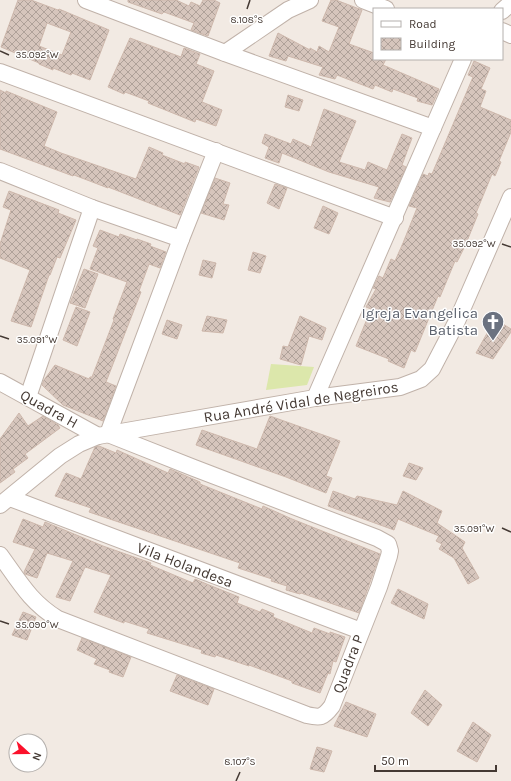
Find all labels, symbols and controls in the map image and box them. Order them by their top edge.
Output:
legend [373,8,503,60]
text: 8.108°S [231,14,263,26]
text: Road [409,17,437,31]
text: Building [409,37,456,51]
text: 35.092°W [15,49,59,61]
text: 35.092°W [452,238,496,250]
place label: Igreja Evangelica Batista [362,304,478,339]
church icon: Igreja Evangelica Batista [480,309,506,342]
text: 35.091°W [17,334,57,346]
street label: Rua André Vidal de Negreiros [202,378,400,426]
street label: Quadra H [17,386,81,432]
text: 35.091°W [454,523,494,535]
street label: Vila Holandesa [134,538,236,592]
text: 35.090°W [15,619,59,631]
street label: Quadra P [329,632,367,696]
north arrow [8,733,48,773]
scale bar [375,747,496,773]
text: N [29,750,44,762]
text: 50 m [381,754,409,768]
text: 8.107°S [224,756,256,768]

